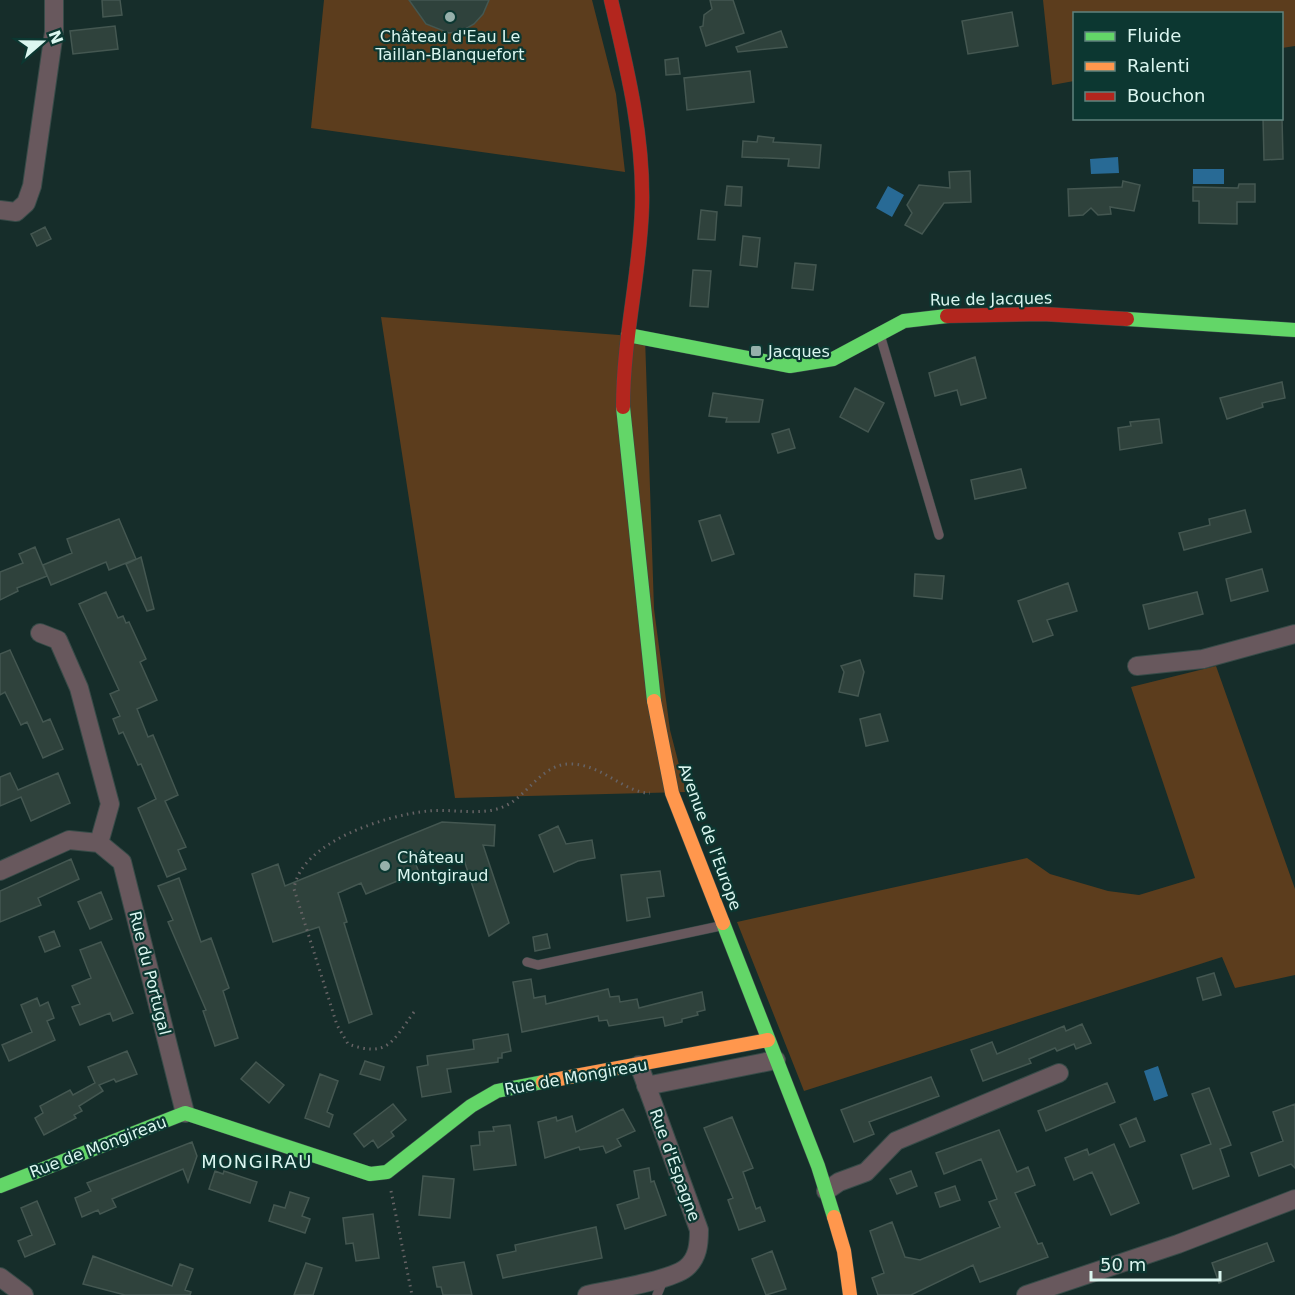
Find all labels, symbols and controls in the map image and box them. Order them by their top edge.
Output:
marker: Château d'Eau Le Taillan-Blanquefort [443,10,457,24]
north arrow [12,12,72,72]
legend [1073,12,1283,120]
text: Fluide [1127,25,1181,46]
text: N [44,27,67,47]
place label: Château d'Eau Le Taillan-Blanquefort [374,27,525,64]
text: Ralenti [1127,55,1190,76]
text: Bouchon [1127,85,1206,106]
street label: Rue de Jacques [930,288,1052,310]
place label: Jacques [767,342,830,361]
marker: Jacques [749,344,763,358]
street label: Avenue de l'Europe [675,761,745,913]
place label: Château Montgiraud [397,848,488,885]
marker: Château Montgiraud [378,859,392,873]
street label: Rue du Portugal [125,909,175,1037]
street label: Rue de Mongireau [503,1055,649,1099]
street label: Rue d'Espagne [646,1106,704,1224]
street label: Rue de Mongireau [27,1112,169,1182]
district label: MONGIRAU [201,1151,313,1172]
scale bar [1091,1244,1220,1282]
text: 50 m [1100,1254,1146,1275]

